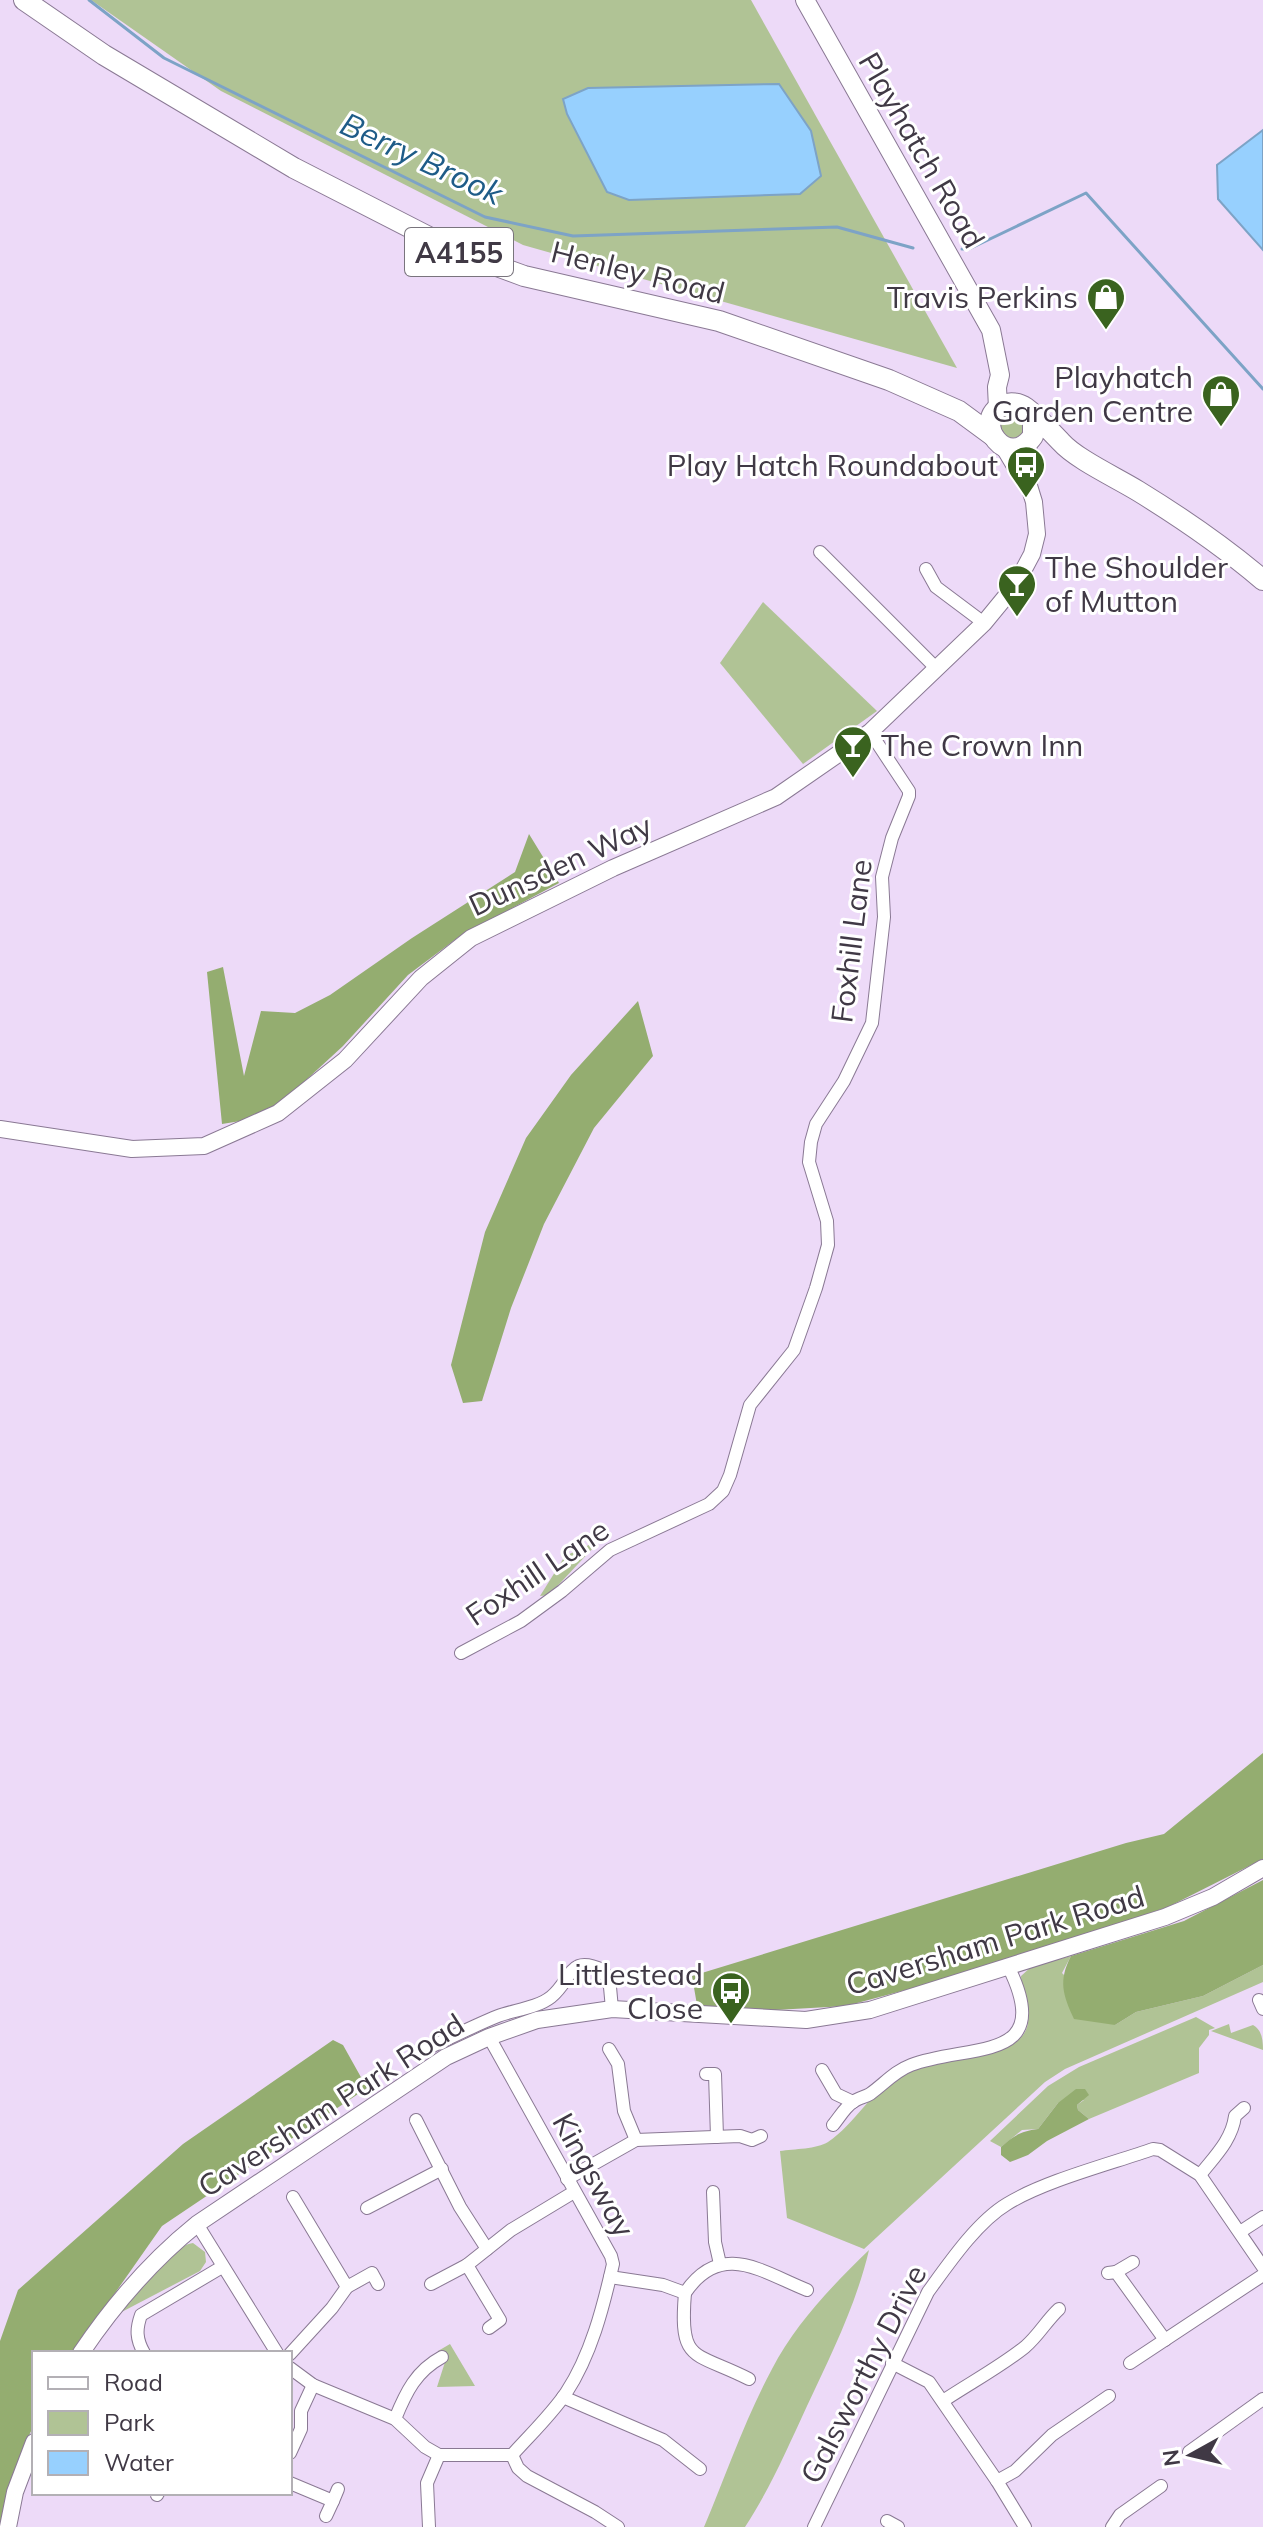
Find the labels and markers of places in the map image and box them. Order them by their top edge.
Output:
shop icon: Travis Perkins [1085,276,1127,331]
place label: Travis Perkins [887,278,1078,316]
place label: Playhatch Garden Centre [992,358,1193,430]
shop icon: Playhatch Garden Centre [1200,373,1242,428]
bus stop icon: Play Hatch Roundabout [1005,444,1047,499]
place label: Play Hatch Roundabout [667,446,998,484]
place label: The Shoulder of Mutton [1045,548,1228,620]
bar icon: The Shoulder of Mutton [996,563,1038,618]
bar icon: The Crown Inn [832,724,874,779]
place label: The Crown Inn [881,726,1083,764]
place label: Littlestead Close [558,1955,703,2027]
bus stop icon: Littlestead Close [710,1970,752,2025]

